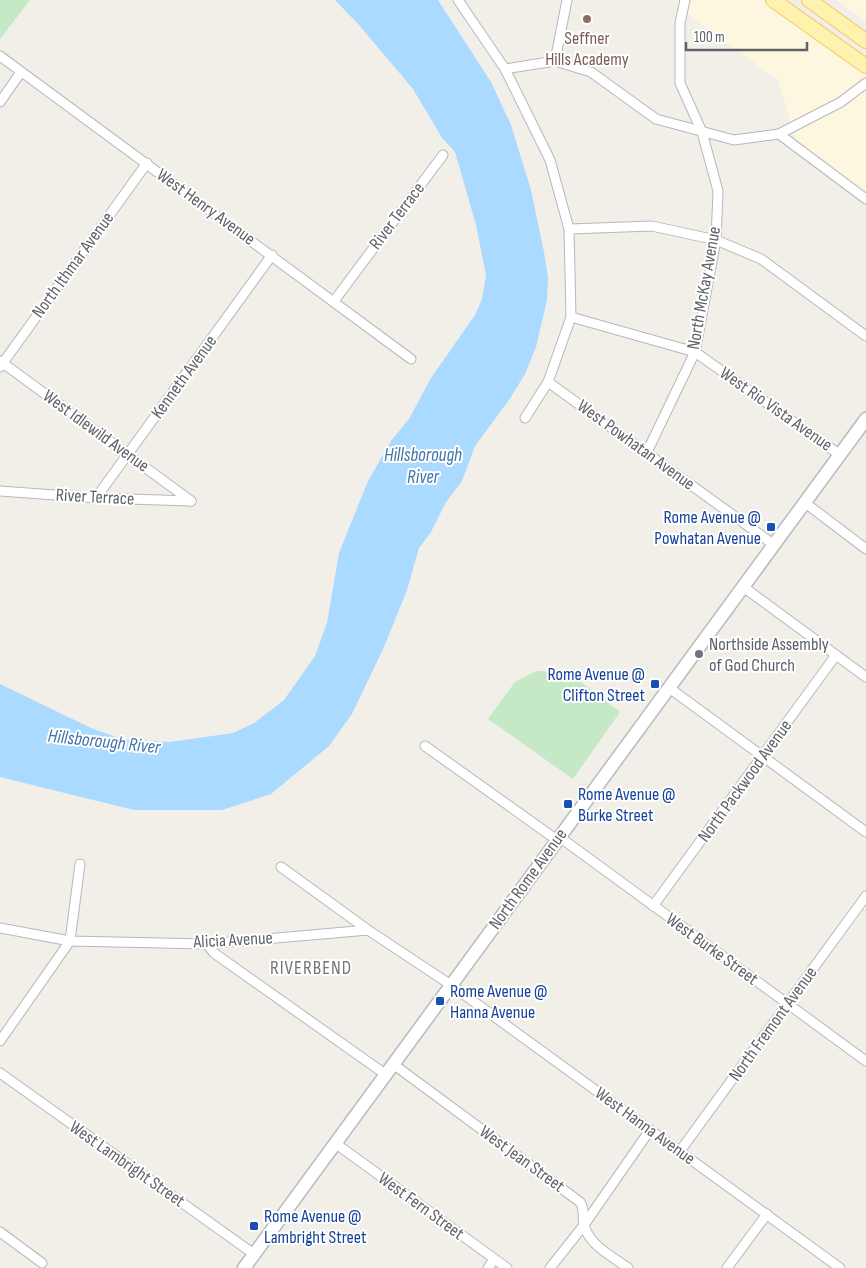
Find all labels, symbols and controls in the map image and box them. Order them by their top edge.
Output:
marker: Seffner Hills Academy [581,13,593,25]
scale bar [686,20,807,52]
place label: Seffner Hills Academy [545,28,629,70]
text: 100 m [694,28,725,47]
street label: West Henry Avenue [153,164,259,250]
street label: River Terrace [365,178,429,254]
street label: North Ithmar Avenue [28,208,118,322]
street label: North McKay Avenue [683,225,725,351]
street label: Kenneth Avenue [147,331,221,423]
street label: West Rio Vista Avenue [716,362,836,456]
street label: West Idlewild Avenue [39,385,153,477]
street label: West Powhatan Avenue [573,395,699,495]
water label: Hillsborough River [384,444,462,489]
street label: River Terrace [55,484,135,510]
place label: Rome Avenue @ Powhatan Avenue [654,507,761,549]
marker: Rome Avenue @ Powhatan Avenue [765,521,777,533]
place label: Northside Assembly of God Church [709,634,829,676]
marker: Northside Assembly of God Church [693,648,705,660]
place label: Rome Avenue @ Clifton Street [547,664,646,706]
marker: Rome Avenue @ Clifton Street [649,678,661,690]
street label: North Packwood Avenue [694,716,796,846]
water label: Hillsborough River [47,725,162,759]
place label: Rome Avenue @ Burke Street [578,784,676,826]
marker: Rome Avenue @ Burke Street [562,798,574,810]
street label: North Rome Avenue [484,825,572,933]
street label: West Burke Street [662,909,763,990]
street label: Alicia Avenue [192,927,273,953]
district label: RIVERBEND [270,957,352,980]
street label: North Fremont Avenue [724,963,822,1085]
place label: Rome Avenue @ Hanna Avenue [450,981,548,1023]
marker: Rome Avenue @ Hanna Avenue [434,995,446,1007]
street label: West Hanna Avenue [591,1083,699,1169]
street label: West Lambright Street [65,1116,189,1212]
street label: West Jean Street [475,1121,569,1197]
street label: West Fern Street [374,1168,468,1244]
place label: Rome Avenue @ Lambright Street [264,1206,367,1248]
marker: Rome Avenue @ Lambright Street [248,1220,260,1232]

